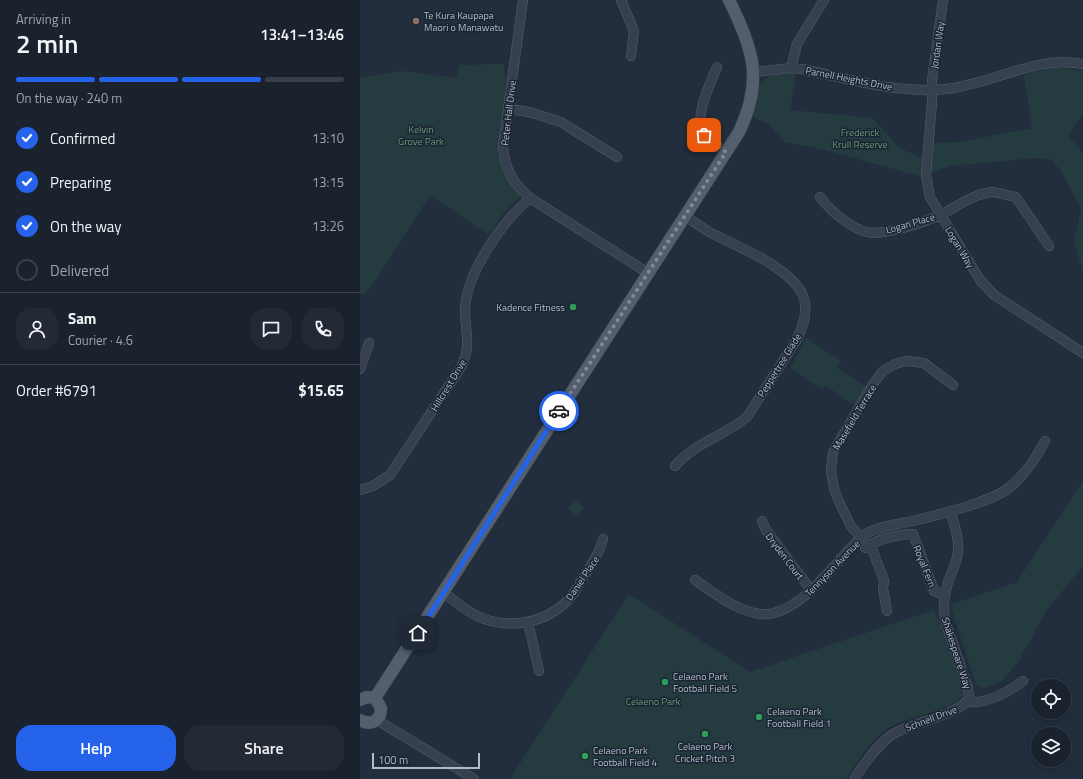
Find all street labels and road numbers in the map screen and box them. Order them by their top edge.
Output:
street label: Jordan Way [927,20,948,70]
street label: Parnell Heights Drive [804,63,894,94]
street label: Peter Hall Drive [497,80,520,147]
street label: Logan Place [884,209,936,238]
street label: Logan Way [941,224,978,271]
street label: Peppertree Glade [754,330,805,400]
street label: Hillcrest Drive [427,356,470,414]
street label: Masefield Terrace [829,382,880,453]
street label: Dryden Court [762,530,808,583]
street label: Tennyson Avenue [801,537,863,600]
street label: Royal Fern [909,543,940,590]
street label: Daniel Place [562,553,603,604]
street label: Shakespeare Way [938,615,975,691]
street label: Schnell Drive [903,702,959,735]

